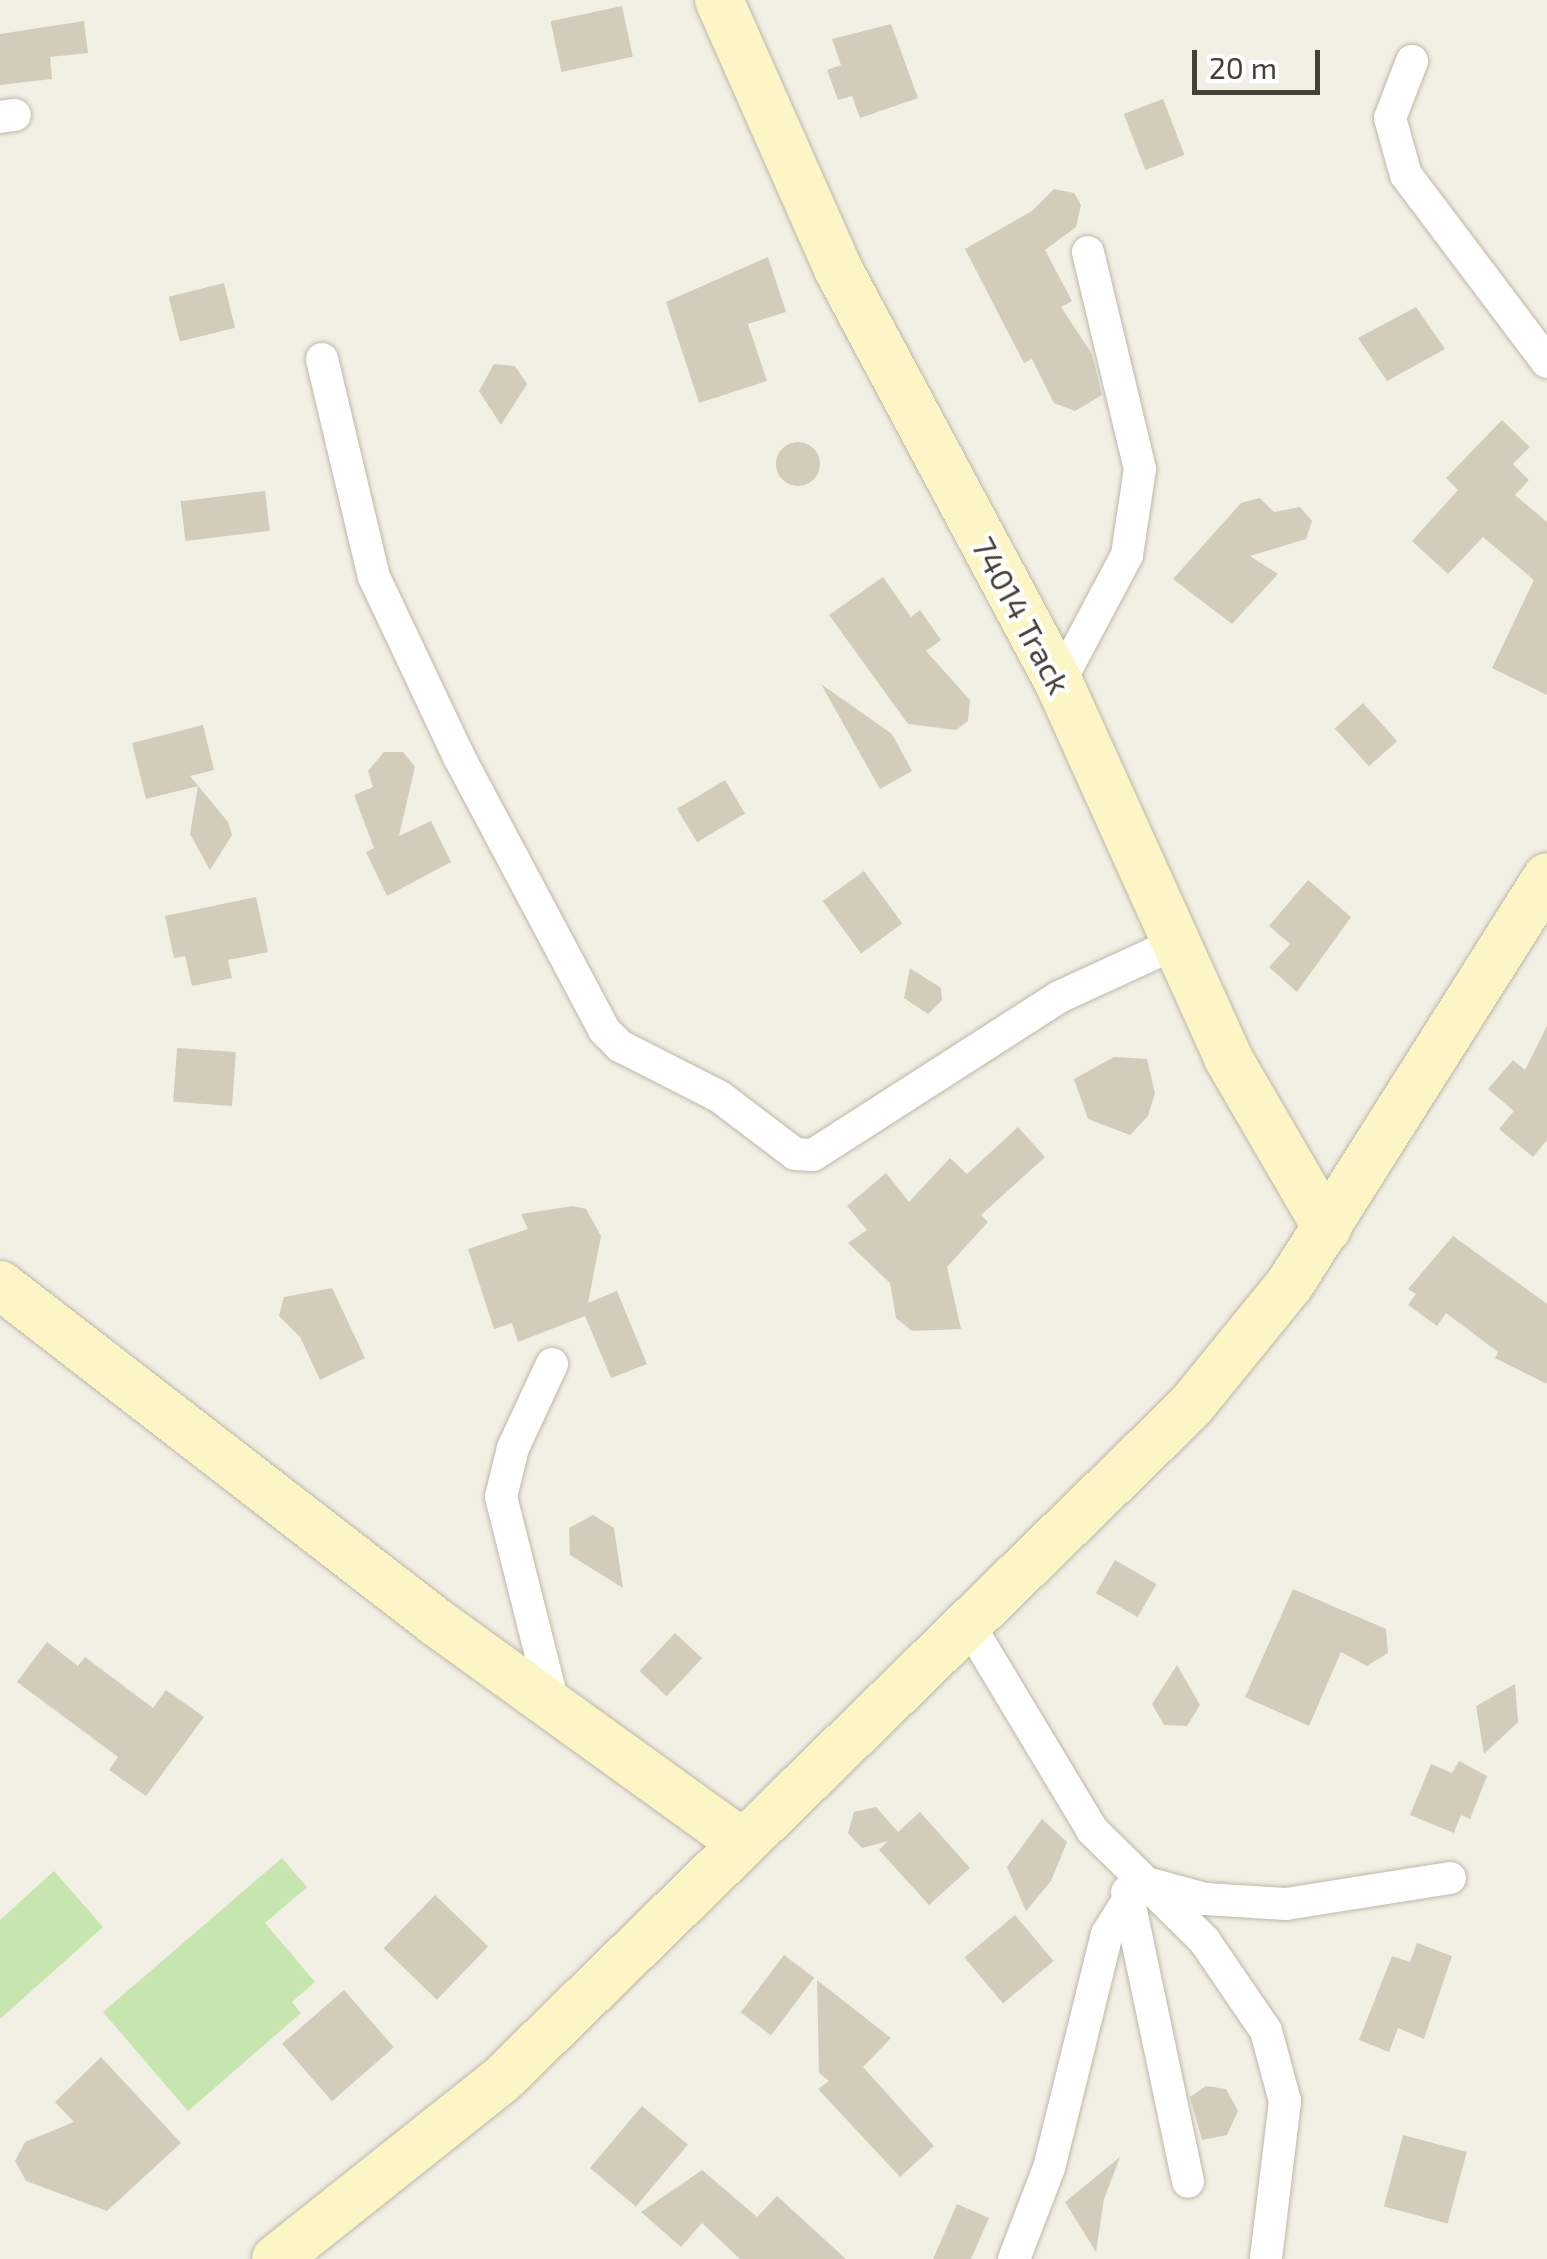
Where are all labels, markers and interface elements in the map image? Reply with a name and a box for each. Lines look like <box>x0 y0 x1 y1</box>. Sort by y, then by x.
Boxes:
scale bar <box>1197 30 1324 92</box>
text: 20 m <box>1209 49 1277 85</box>
street label: 74014 Track <box>964 530 1080 700</box>

